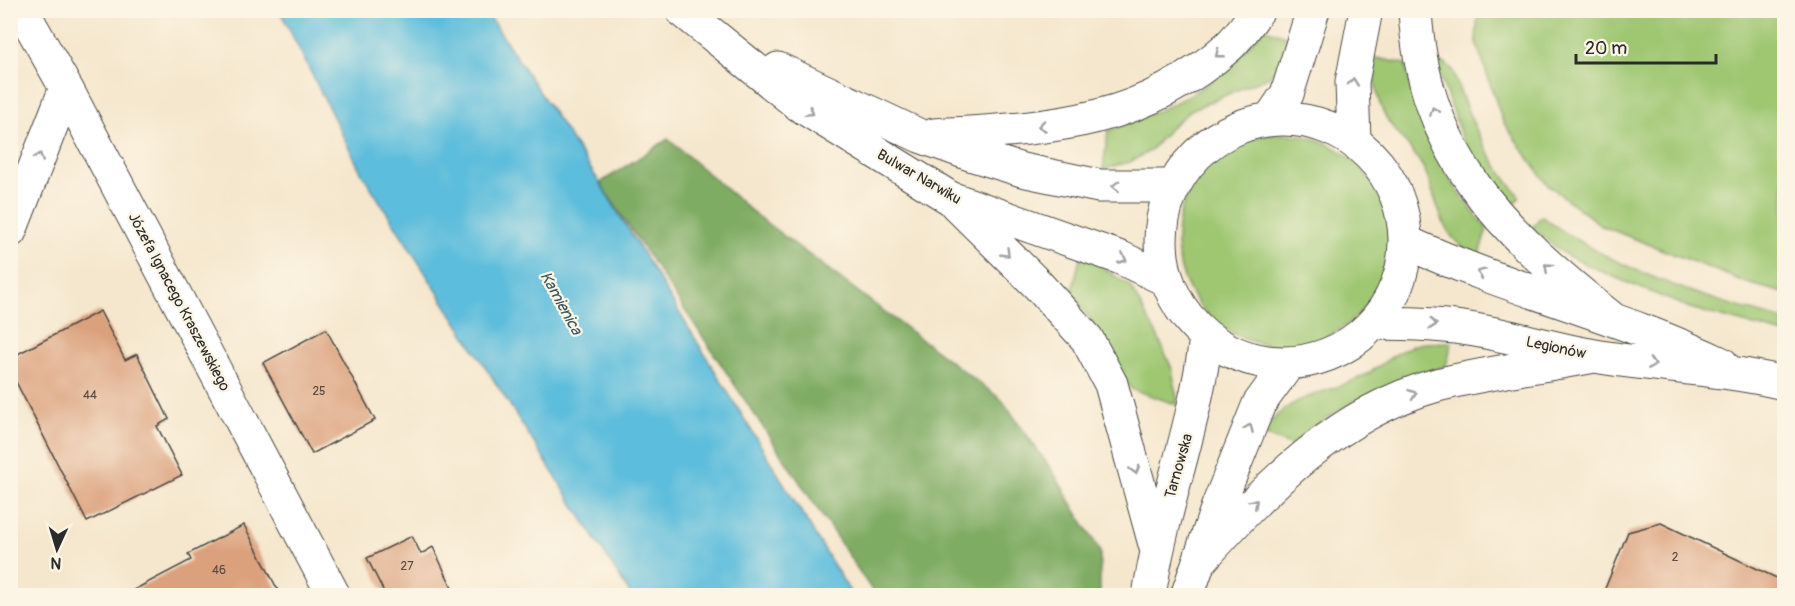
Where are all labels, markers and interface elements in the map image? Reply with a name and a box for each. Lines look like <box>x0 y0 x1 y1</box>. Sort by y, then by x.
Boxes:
scale bar <box>1576 27 1716 65</box>
text: 20 m <box>1585 37 1627 60</box>
one-way arrow <box>1215 46 1226 57</box>
one-way arrow <box>1346 77 1359 86</box>
one-way arrow <box>804 105 814 117</box>
one-way arrow <box>1429 106 1441 117</box>
one-way arrow <box>1038 119 1047 132</box>
street label: Bulwar Narwiku <box>873 145 965 209</box>
one-way arrow <box>32 152 44 163</box>
one-way arrow <box>1111 180 1120 193</box>
street label: Józefa Ignacego Kraszewskiego <box>124 209 234 395</box>
one-way arrow <box>999 246 1010 257</box>
one-way arrow <box>1117 252 1128 264</box>
one-way arrow <box>1544 263 1555 274</box>
water label: Kamienica <box>535 268 587 339</box>
one-way arrow <box>1476 268 1487 281</box>
one-way arrow <box>1428 317 1438 330</box>
street label: Legionów <box>1524 332 1588 364</box>
one-way arrow <box>1647 358 1657 370</box>
house number: 25 <box>312 384 326 399</box>
house number: 44 <box>83 388 97 403</box>
one-way arrow <box>1407 389 1418 401</box>
one-way arrow <box>1242 423 1254 434</box>
street label: Tarnowska <box>1161 431 1197 501</box>
one-way arrow <box>1128 465 1141 475</box>
one-way arrow <box>1247 499 1257 510</box>
north arrow <box>27 519 87 579</box>
house number: 2 <box>1672 550 1679 565</box>
text: N <box>50 553 62 573</box>
house number: 27 <box>400 559 414 574</box>
house number: 46 <box>212 563 226 578</box>

